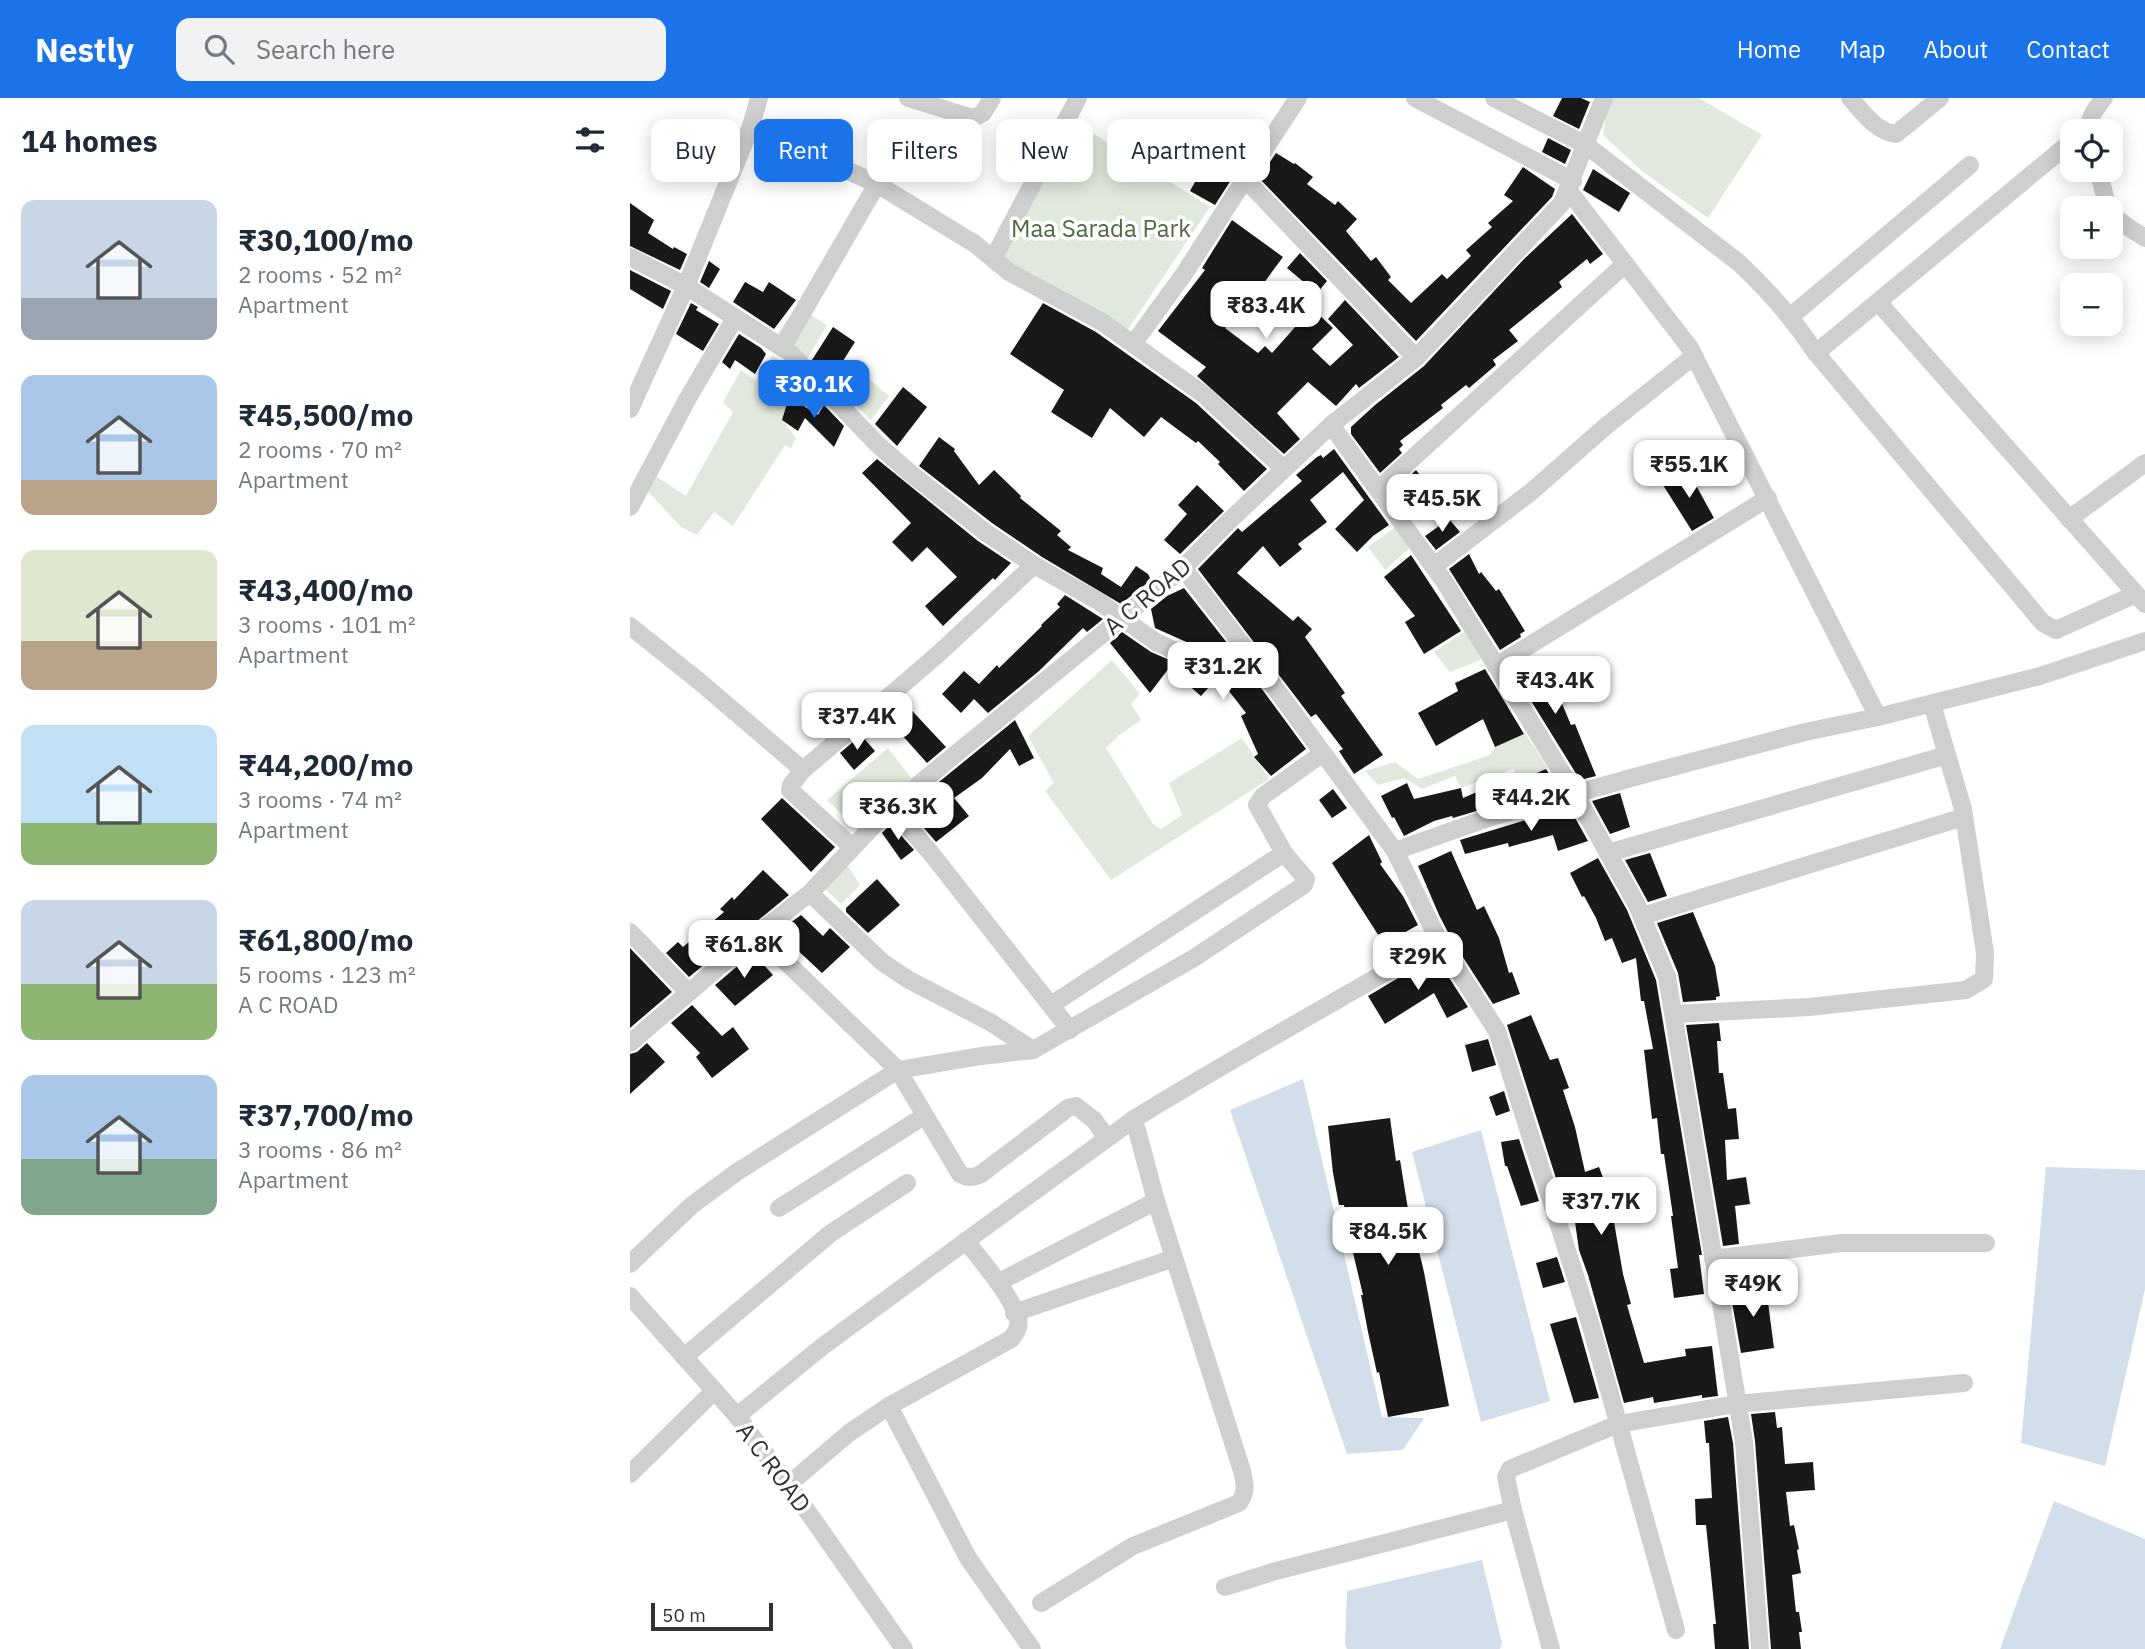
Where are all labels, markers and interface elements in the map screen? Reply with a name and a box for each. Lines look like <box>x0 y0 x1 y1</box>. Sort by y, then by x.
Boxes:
search box <box>176 18 666 81</box>
text: Nestly <box>35 28 134 71</box>
icon: search <box>200 30 238 68</box>
text: Search here <box>256 32 395 66</box>
text: Home <box>1737 33 1801 65</box>
text: Map <box>1839 33 1885 65</box>
text: About <box>1923 33 1988 65</box>
text: Contact <box>2026 33 2110 65</box>
chip: Buy <box>651 119 740 182</box>
chip: Rent <box>754 119 853 182</box>
chip: Filters <box>867 119 982 182</box>
chip: New <box>996 119 1093 182</box>
chip: Apartment <box>1107 119 1270 182</box>
map controls <box>2060 119 2123 336</box>
button: locate <box>2060 119 2123 182</box>
text: 14 homes <box>21 121 158 160</box>
icon: filters <box>571 121 609 159</box>
button: + <box>2060 196 2123 259</box>
park label: Maa Sarada Park <box>1011 212 1191 244</box>
text: ₹30,100/mo <box>238 220 413 259</box>
icon: home <box>77 228 161 312</box>
text: 2 rooms · 52 m² <box>238 259 402 289</box>
button: − <box>2060 273 2123 336</box>
pin: ₹83.4K <box>1209 282 1323 341</box>
text: Apartment <box>238 289 349 319</box>
text: ₹83.4K <box>1226 289 1306 319</box>
pin: ₹30.1K <box>757 360 871 420</box>
text: ₹30.1K <box>774 368 854 398</box>
text: ₹45,500/mo <box>238 395 413 434</box>
icon: home <box>77 403 161 487</box>
text: 2 rooms · 70 m² <box>238 434 402 464</box>
pin: ₹55.1K <box>1632 440 1746 500</box>
text: ₹55.1K <box>1649 448 1729 478</box>
text: Apartment <box>238 464 349 494</box>
pin: ₹45.5K <box>1385 474 1499 534</box>
text: ₹45.5K <box>1402 482 1482 512</box>
street label: A C ROAD <box>1097 550 1197 642</box>
text: ₹43,400/mo <box>238 570 413 609</box>
icon: home <box>77 578 161 662</box>
text: 3 rooms · 101 m² <box>238 609 416 639</box>
text: Apartment <box>238 639 349 669</box>
pin: ₹31.2K <box>1166 642 1280 702</box>
text: ₹31.2K <box>1183 650 1263 680</box>
pin: ₹43.4K <box>1498 656 1612 716</box>
text: ₹43.4K <box>1515 664 1595 694</box>
pin: ₹37.4K <box>800 692 914 752</box>
text: ₹37.4K <box>817 700 897 730</box>
text: ₹44,200/mo <box>238 745 413 784</box>
icon: home <box>77 753 161 837</box>
pin: ₹44.2K <box>1474 774 1588 833</box>
text: ₹44.2K <box>1491 781 1571 811</box>
pin: ₹36.3K <box>841 782 955 842</box>
text: 3 rooms · 74 m² <box>238 784 402 814</box>
text: ₹36.3K <box>858 790 938 820</box>
text: Apartment <box>238 814 349 844</box>
text: ₹61,800/mo <box>238 920 413 959</box>
pin: ₹61.8K <box>687 920 801 980</box>
icon: home <box>77 928 161 1012</box>
text: ₹61.8K <box>704 928 784 958</box>
pin: ₹29K <box>1377 932 1459 992</box>
text: ₹29K <box>1389 940 1447 970</box>
text: 5 rooms · 123 m² <box>238 959 416 989</box>
text: A C ROAD <box>238 989 339 1019</box>
text: ₹37,700/mo <box>238 1095 413 1134</box>
icon: home <box>77 1103 161 1187</box>
text: 3 rooms · 86 m² <box>238 1134 402 1164</box>
text: Apartment <box>238 1164 349 1194</box>
pin: ₹37.7K <box>1544 1178 1658 1237</box>
text: ₹37.7K <box>1561 1185 1641 1215</box>
pin: ₹84.5K <box>1331 1208 1445 1267</box>
text: ₹84.5K <box>1348 1215 1428 1245</box>
pin: ₹49K <box>1712 1260 1794 1319</box>
text: ₹49K <box>1724 1267 1782 1297</box>
street label: A C ROAD <box>730 1415 818 1519</box>
scale bar <box>651 1600 774 1632</box>
text: 50 m <box>662 1603 706 1627</box>

